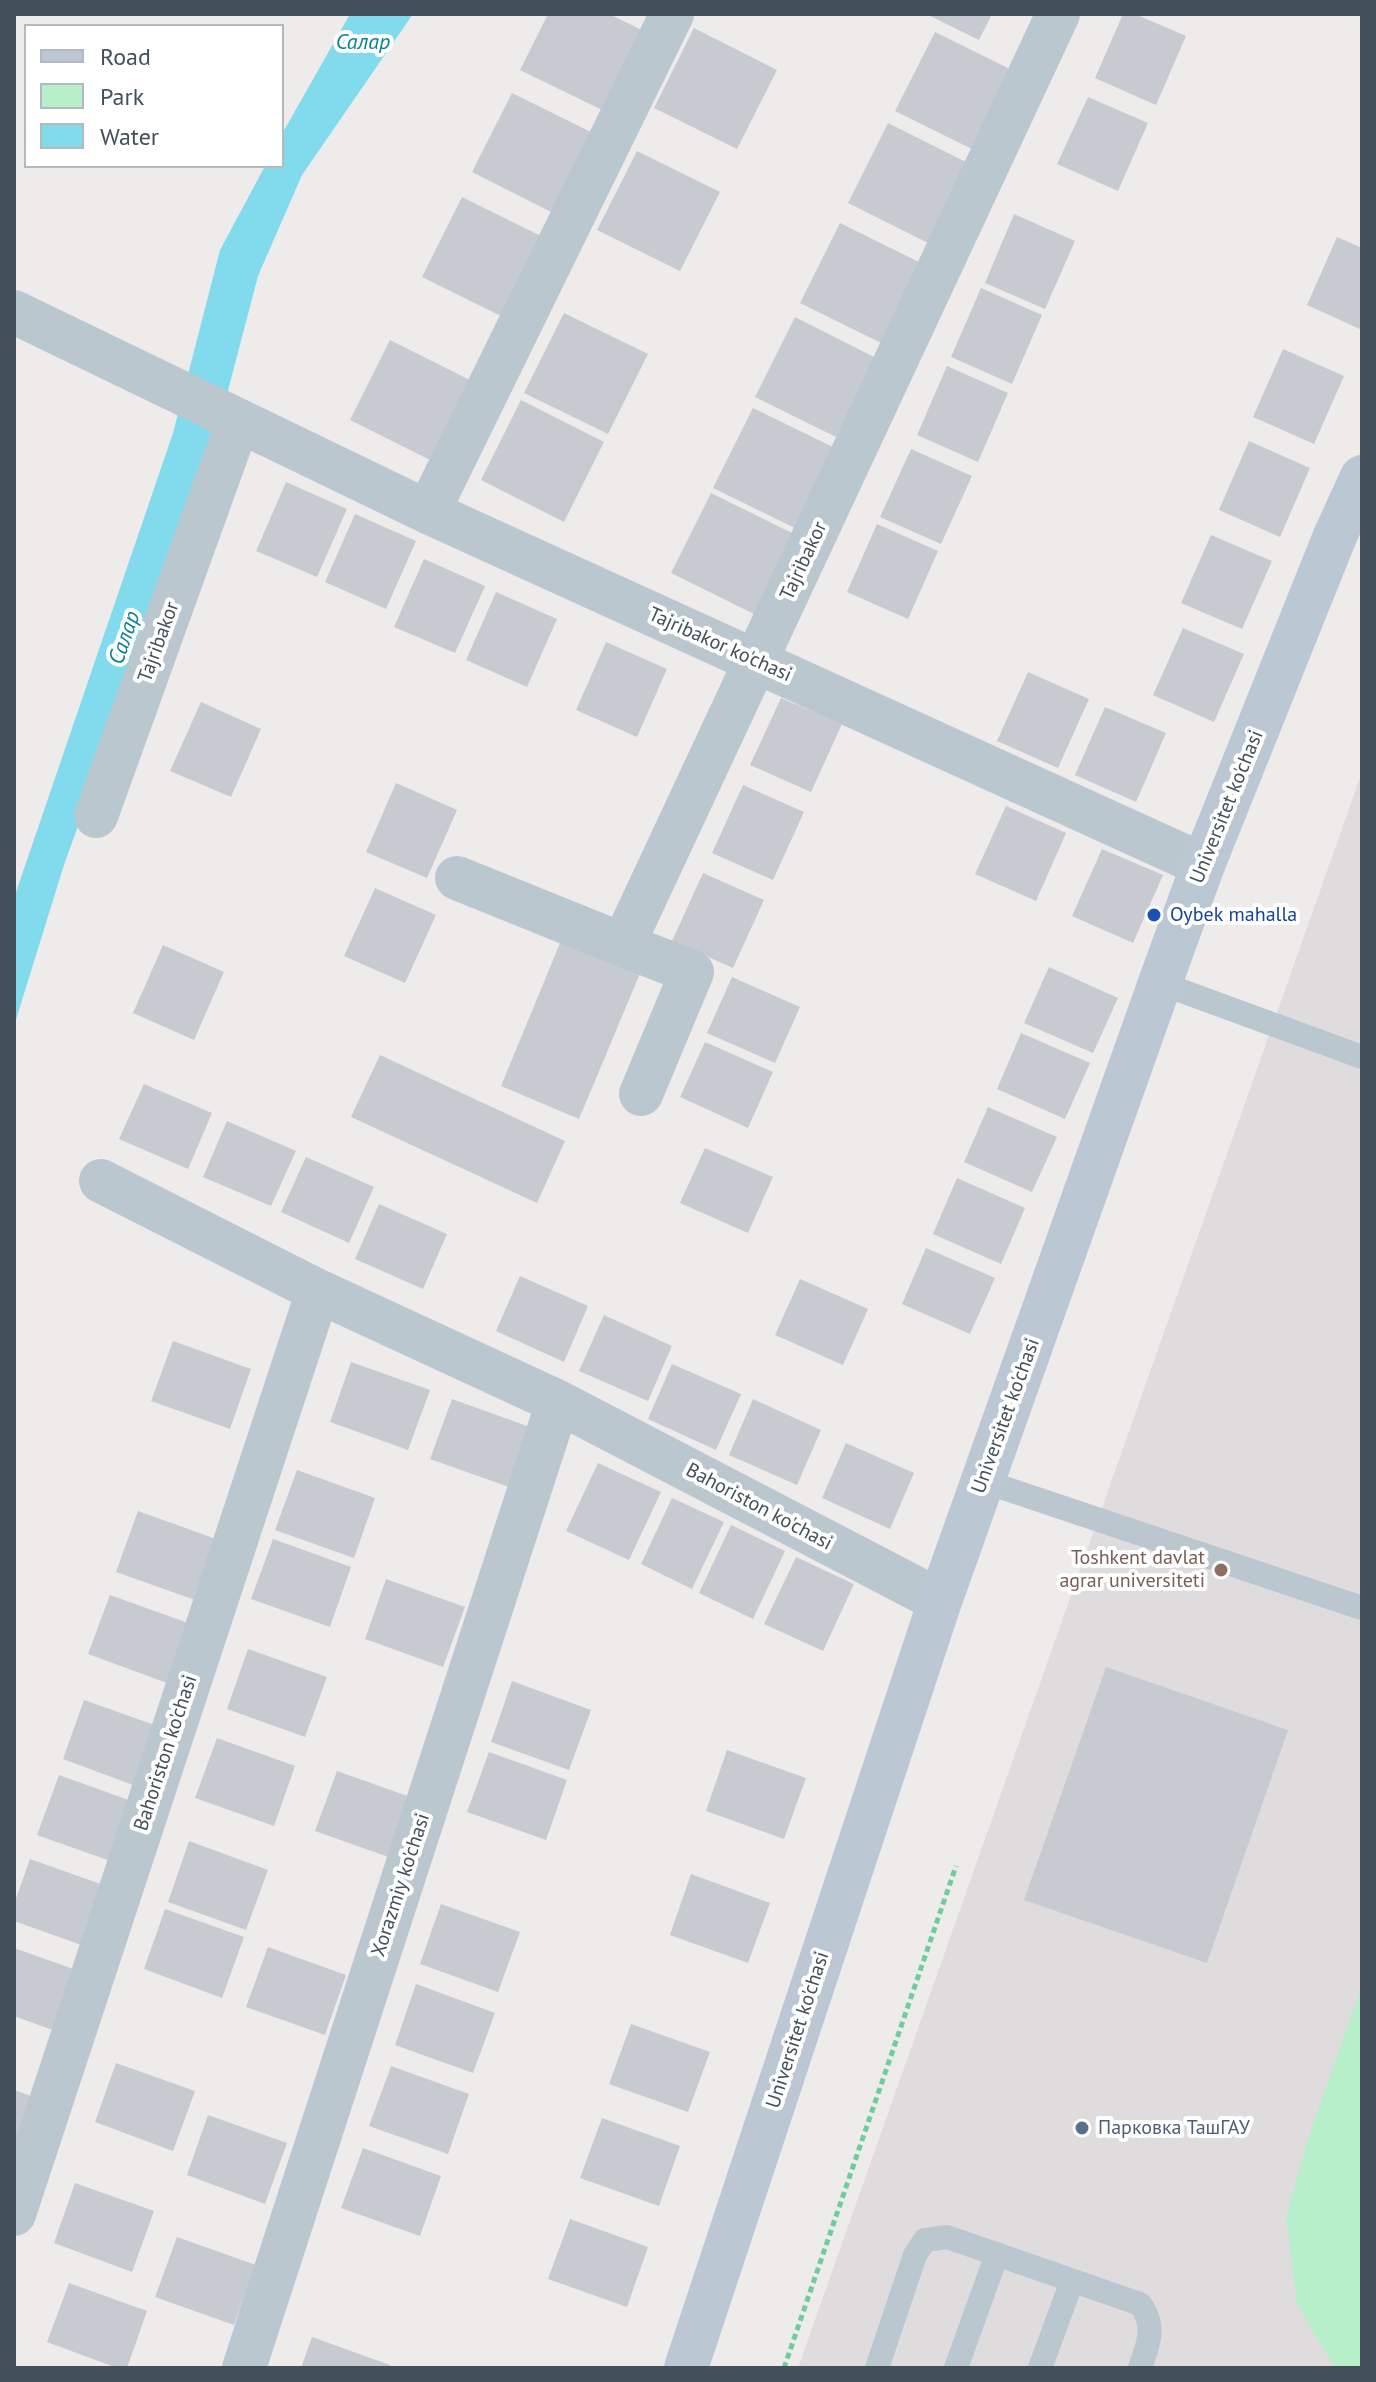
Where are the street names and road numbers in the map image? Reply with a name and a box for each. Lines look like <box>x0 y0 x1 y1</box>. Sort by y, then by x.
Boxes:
street label: Tajribakor <box>775 518 833 604</box>
street label: Tajribakor <box>133 598 185 686</box>
street label: Tajribakor ko'chasi <box>645 603 795 687</box>
street label: Universitet ko'chasi <box>1185 727 1269 887</box>
street label: Universitet ko'chasi <box>967 1335 1045 1497</box>
street label: Bahoriston ko'chasi <box>682 1458 836 1556</box>
street label: Bahoriston ko'chasi <box>129 1672 203 1834</box>
street label: Xorazmiy ko'chasi <box>367 1810 435 1960</box>
street label: Universitet ko'chasi <box>761 1949 835 2111</box>

